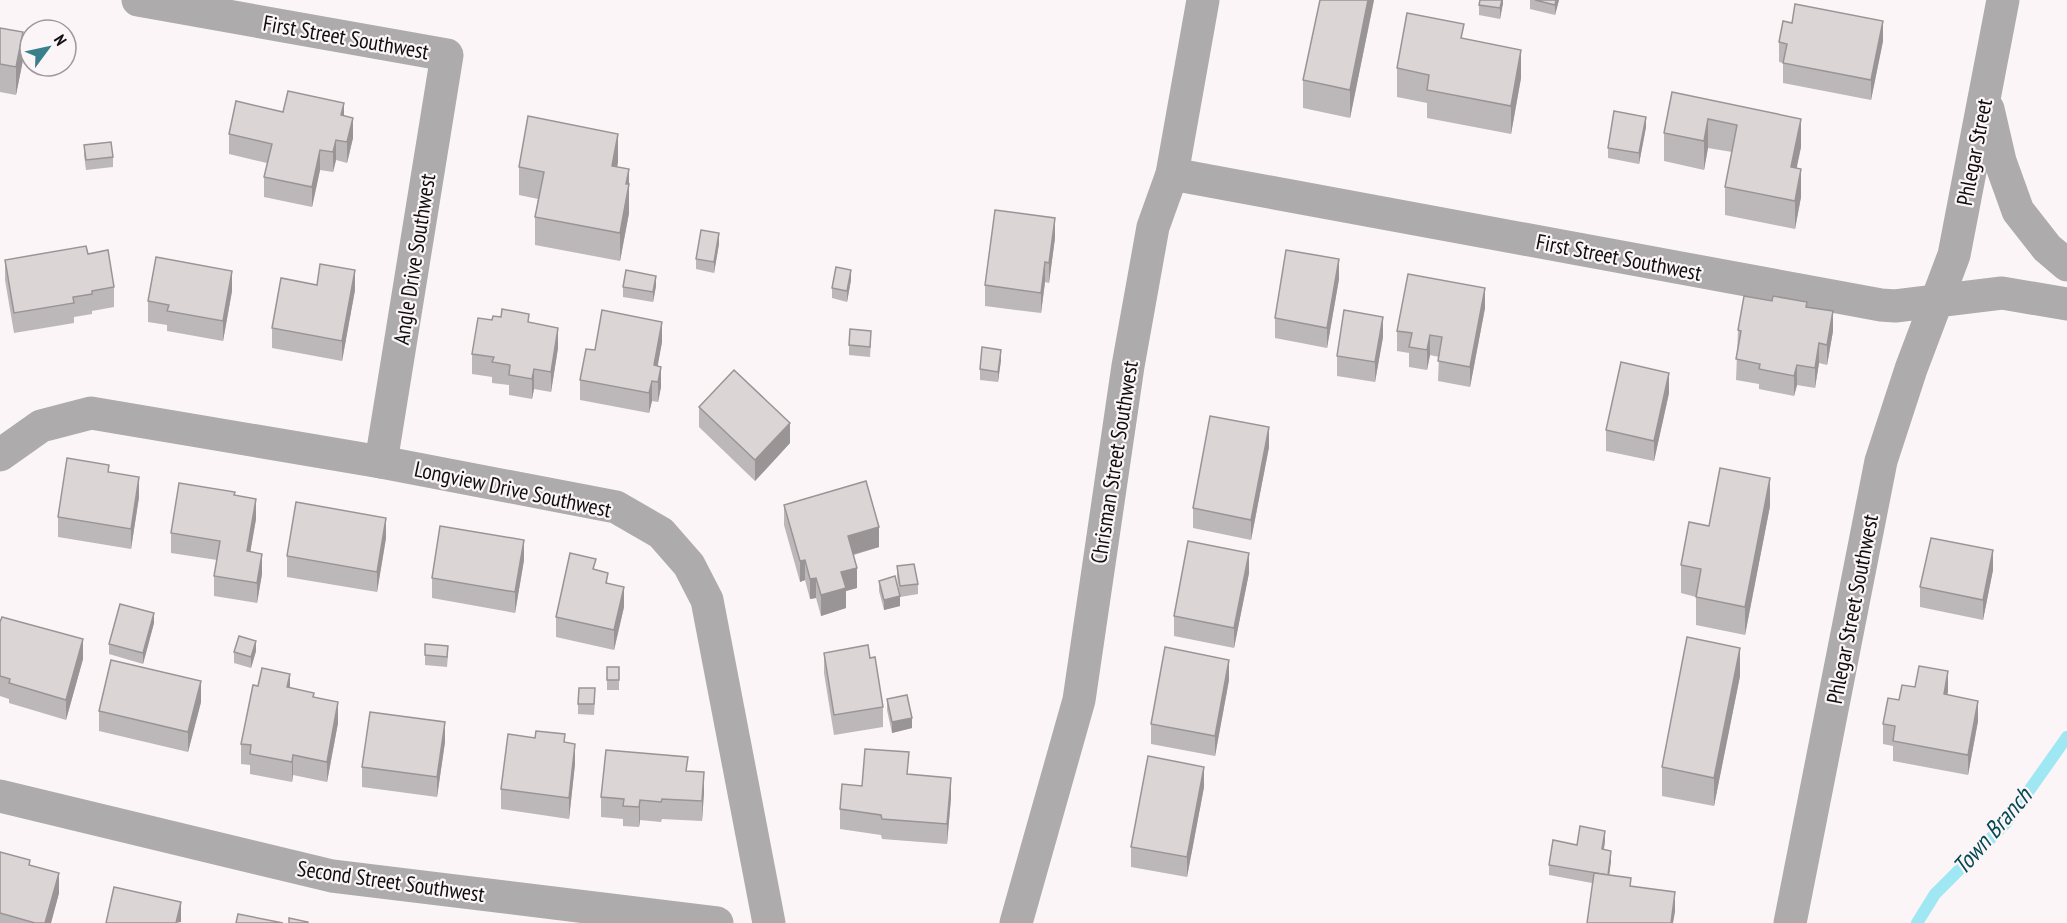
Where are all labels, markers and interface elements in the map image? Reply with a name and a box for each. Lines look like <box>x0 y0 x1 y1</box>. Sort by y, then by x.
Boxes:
street label: First Street Southwest <box>261 9 431 65</box>
north arrow <box>18 18 78 78</box>
text: N <box>50 31 71 49</box>
street label: Phlegar Street <box>1950 96 1998 208</box>
street label: Angle Drive Southwest <box>387 172 441 346</box>
street label: First Street Southwest <box>1534 227 1704 287</box>
street label: Chrisman Street Southwest <box>1084 358 1144 566</box>
street label: Longview Drive Southwest <box>412 454 614 524</box>
street label: Phlegar Street Southwest <box>1820 512 1884 706</box>
water label: Town Branch <box>1946 780 2039 881</box>
street label: Second Street Southwest <box>296 854 486 908</box>

